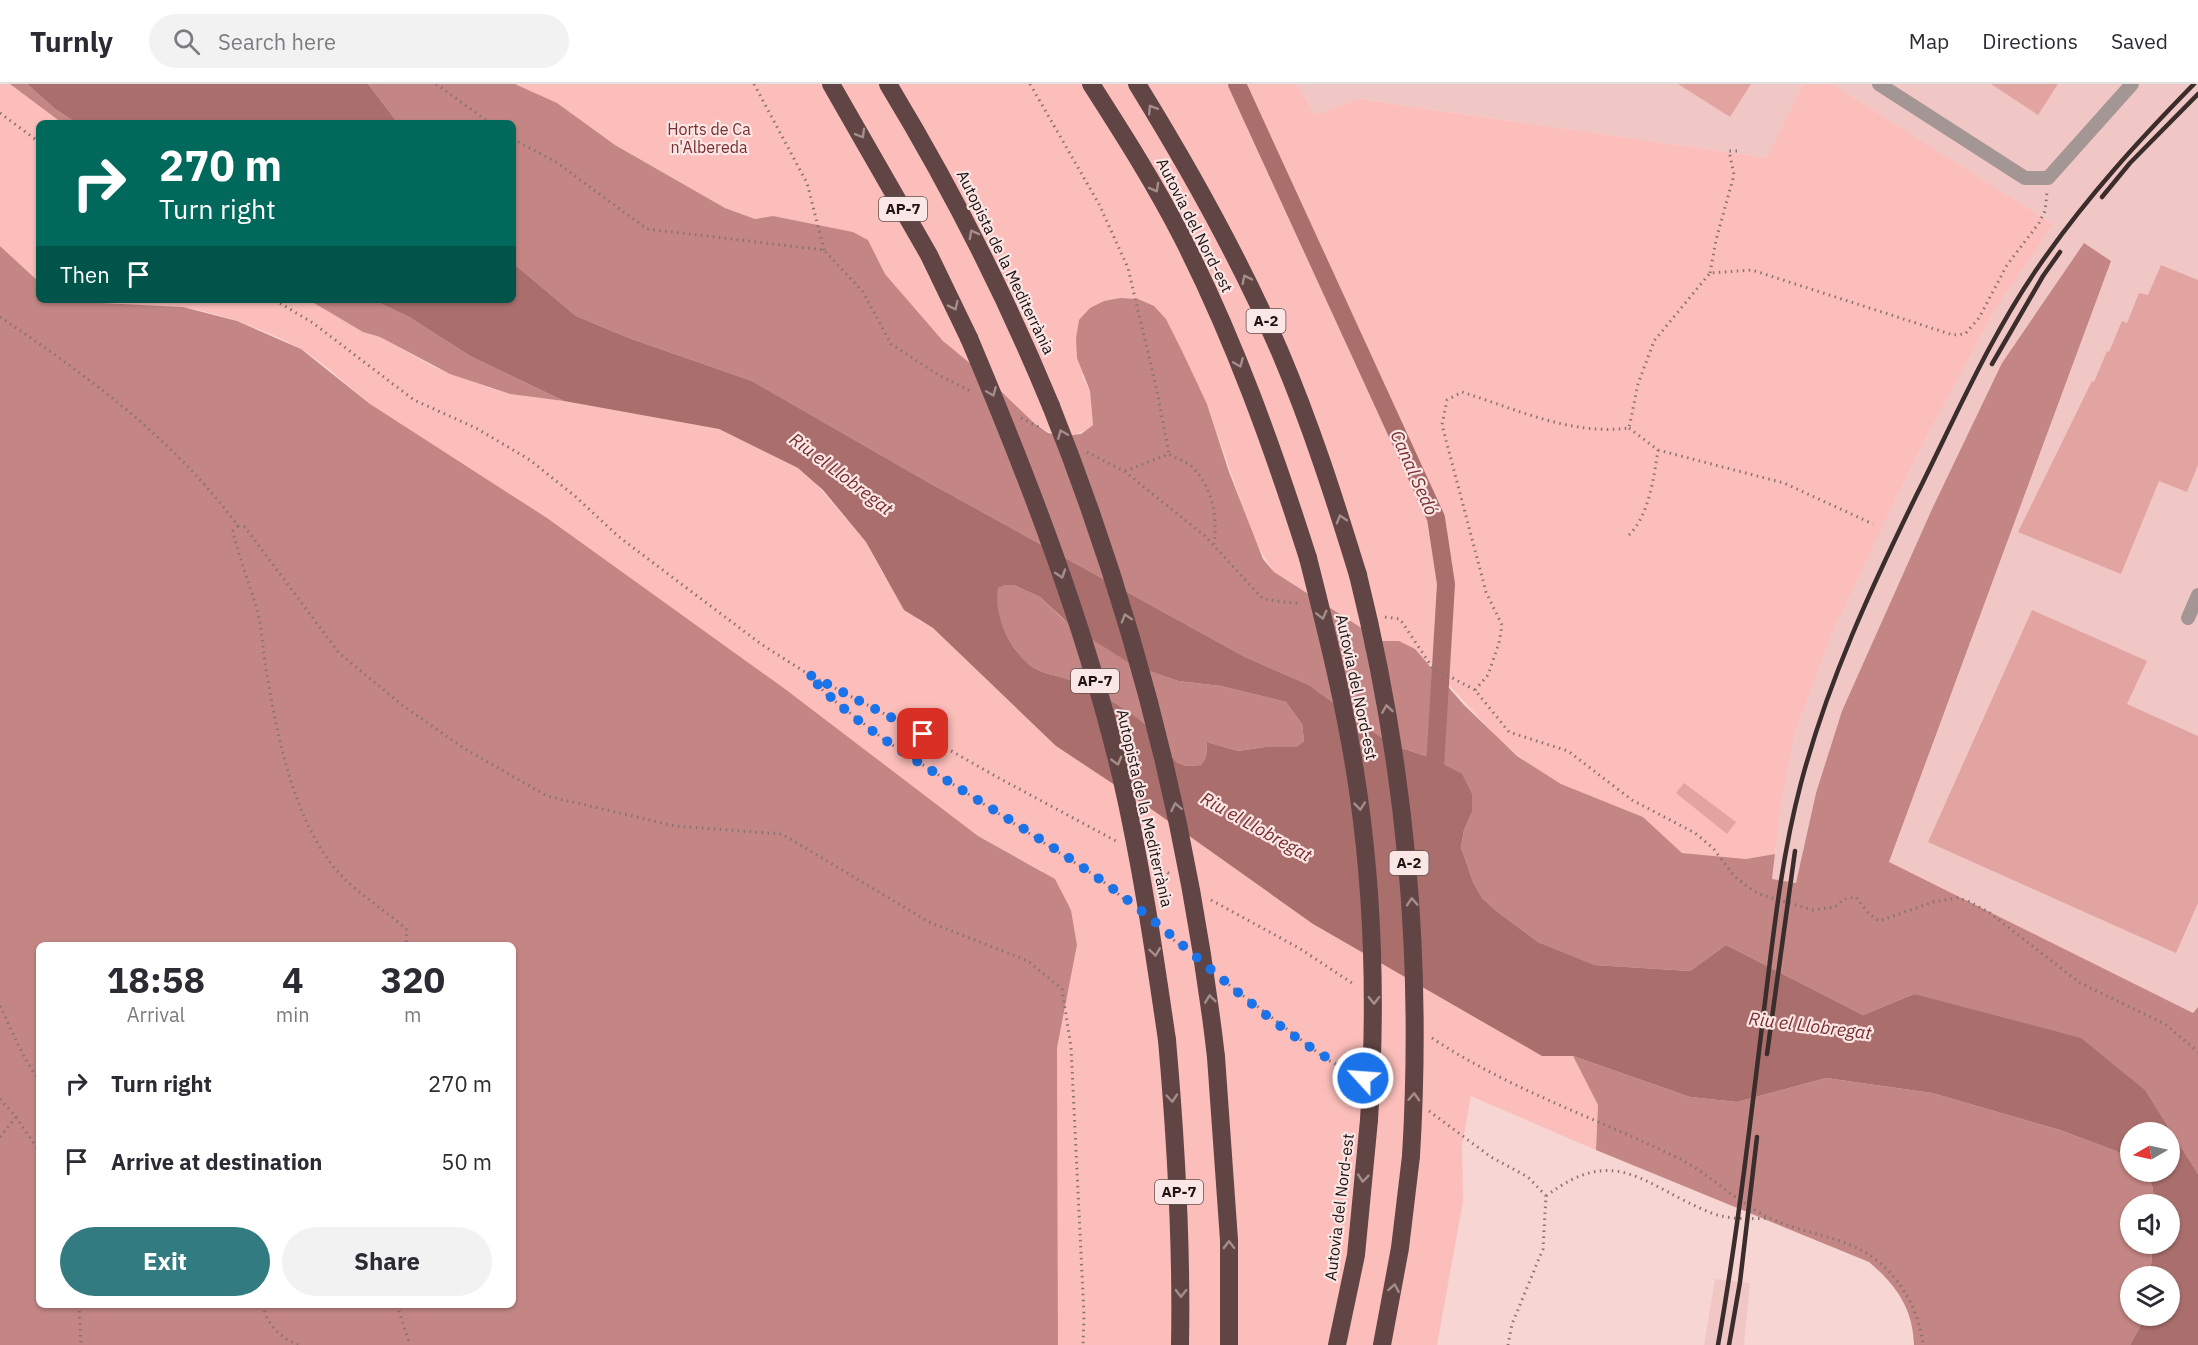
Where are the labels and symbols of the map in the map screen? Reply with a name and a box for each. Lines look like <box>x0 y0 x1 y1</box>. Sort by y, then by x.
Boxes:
one-way arrow <box>1148 105 1160 115</box>
park label: Horts de Ca n'Albereda <box>667 119 751 157</box>
one-way arrow <box>853 128 865 138</box>
street label: Autovia del Nord-est <box>1152 154 1238 296</box>
street label: Autopista de la Mediterrània <box>953 167 1060 358</box>
one-way arrow <box>1148 181 1159 192</box>
road number: AP-7 <box>879 197 927 221</box>
one-way arrow <box>969 229 980 240</box>
one-way arrow <box>1242 275 1254 286</box>
one-way arrow <box>946 299 958 310</box>
road number: A-2 <box>1246 309 1286 333</box>
one-way arrow <box>1232 357 1244 368</box>
one-way arrow <box>985 386 997 397</box>
water label: Riu el Llobregat <box>785 427 898 521</box>
water label: Canal Sedó <box>1385 427 1443 519</box>
one-way arrow <box>1057 429 1069 440</box>
one-way arrow <box>1336 514 1348 525</box>
one-way arrow <box>1054 568 1066 579</box>
one-way arrow <box>1314 609 1327 619</box>
street label: Autovia del Nord-est <box>1332 612 1382 762</box>
one-way arrow <box>1121 613 1134 624</box>
road number: AP-7 <box>1071 669 1119 693</box>
one-way arrow <box>1382 704 1394 714</box>
street label: Autopista de la Mediterrània <box>1112 707 1178 909</box>
pin <box>897 708 948 759</box>
one-way arrow <box>1109 756 1122 766</box>
water label: Riu el Llobregat <box>1197 787 1317 867</box>
one-way arrow <box>1353 801 1366 810</box>
one-way arrow <box>1170 802 1183 812</box>
road number: A-2 <box>1390 851 1428 875</box>
one-way arrow <box>1405 898 1418 907</box>
one-way arrow <box>1148 948 1160 957</box>
one-way arrow <box>1204 994 1216 1003</box>
one-way arrow <box>1368 996 1380 1005</box>
water label: Riu el Llobregat <box>1747 1007 1874 1045</box>
position arrow <box>1331 1046 1395 1110</box>
one-way arrow <box>1165 1093 1178 1102</box>
one-way arrow <box>1408 1093 1421 1102</box>
north arrow <box>2120 1122 2180 1182</box>
street label: Autovia del Nord-est <box>1320 1132 1358 1282</box>
one-way arrow <box>1357 1173 1370 1183</box>
road number: AP-7 <box>1155 1180 1203 1204</box>
one-way arrow <box>1223 1240 1235 1249</box>
one-way arrow <box>1387 1283 1399 1292</box>
one-way arrow <box>1175 1288 1187 1297</box>

